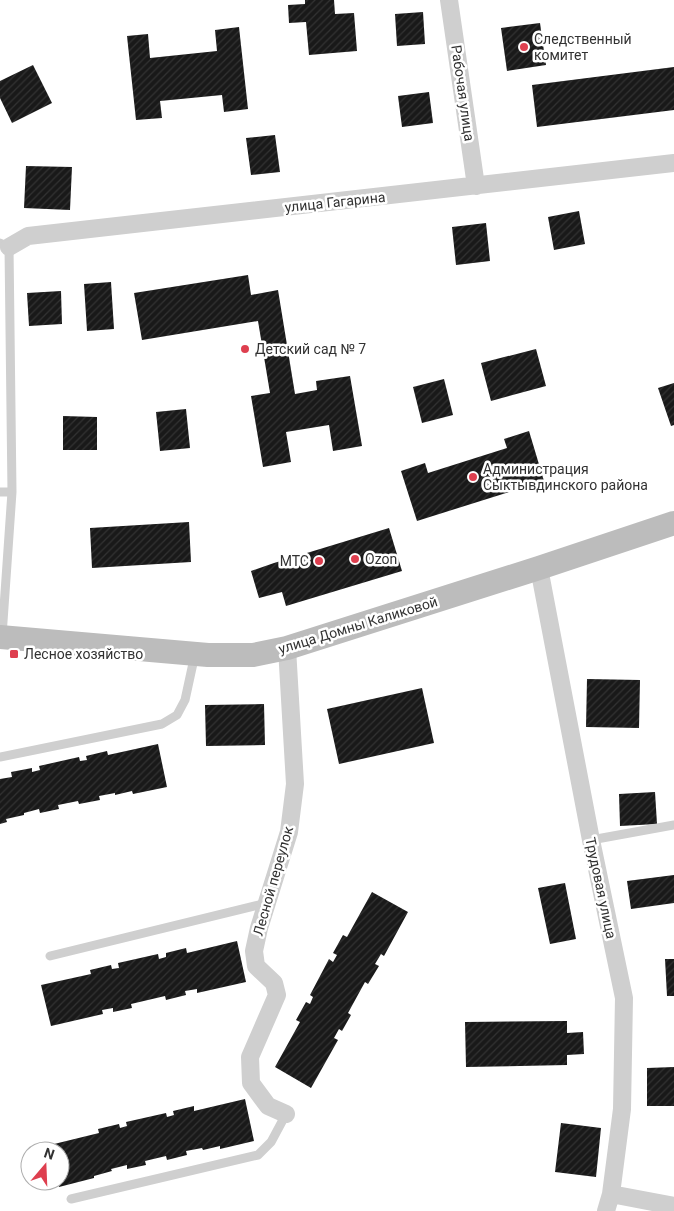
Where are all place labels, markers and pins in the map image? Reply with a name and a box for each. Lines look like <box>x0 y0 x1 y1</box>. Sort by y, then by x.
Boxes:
place label: Следственный комитет <box>534 31 632 63</box>
marker: Следственный комитет <box>518 41 530 53</box>
place label: Детский сад № 7 <box>255 341 366 357</box>
marker: Детский сад № 7 <box>239 343 251 355</box>
place label: Администрация Сыктывдинского района <box>483 461 648 493</box>
marker: Администрация Сыктывдинского района <box>467 471 479 483</box>
place label: Ozon <box>365 551 397 567</box>
place label: МТС <box>280 553 309 569</box>
marker: Ozon <box>349 553 361 565</box>
marker: МТС <box>313 555 325 567</box>
place label: Лесное хозяйство <box>24 646 143 662</box>
marker: Лесное хозяйство <box>8 648 20 660</box>

